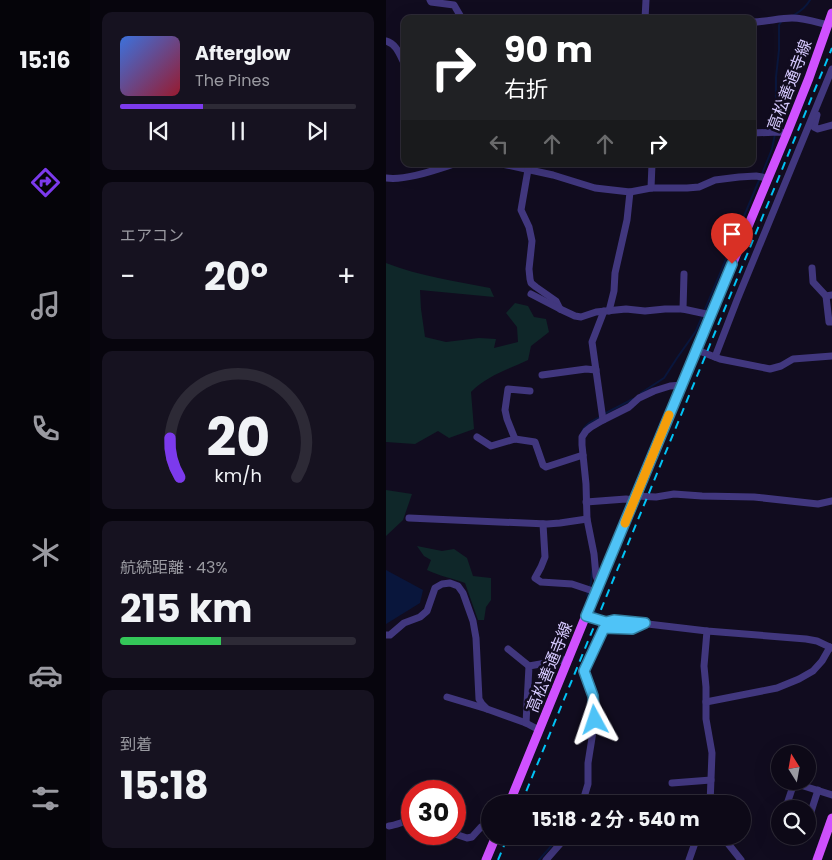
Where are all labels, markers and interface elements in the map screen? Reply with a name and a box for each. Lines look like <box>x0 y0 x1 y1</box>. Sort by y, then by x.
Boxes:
text: 90 m <box>504 25 593 74</box>
icon: right <box>421 35 486 100</box>
street label: 高松善通寺線 <box>762 36 817 134</box>
text: Afterglow <box>195 40 290 67</box>
text: 15:16 <box>19 45 71 76</box>
text: The Pines <box>195 69 270 92</box>
text: 右折 <box>504 74 548 105</box>
icon: previous <box>145 117 173 145</box>
icon: pause <box>224 117 252 145</box>
icon: next <box>303 117 331 145</box>
icon: left <box>485 130 513 158</box>
icon: ahead <box>538 130 566 158</box>
icon: ahead <box>591 130 619 158</box>
icon: right <box>644 130 672 158</box>
icon: directions <box>28 165 63 200</box>
pin <box>711 213 753 264</box>
icon: arrive <box>718 220 746 248</box>
text: エアコン <box>120 224 184 247</box>
text: 20° <box>204 250 268 303</box>
text: − <box>120 257 135 296</box>
text: + <box>337 257 356 296</box>
icon: music <box>28 288 63 323</box>
text: 20 <box>206 401 270 474</box>
icon: phone <box>28 411 63 446</box>
text: km/h <box>214 463 262 488</box>
icon: climate <box>28 535 63 570</box>
text: 航続距離 · 43% <box>120 556 228 579</box>
text: 215 km <box>120 582 252 635</box>
street label: 高松善通寺線 <box>521 618 578 716</box>
icon: car <box>28 658 63 693</box>
position arrow <box>568 693 620 745</box>
text: 到着 <box>120 733 152 756</box>
north arrow <box>771 745 816 790</box>
map controls <box>771 745 816 845</box>
text: 15:18 <box>120 759 209 812</box>
speed limit sign: 30 <box>401 780 466 845</box>
icon: filters <box>28 781 63 816</box>
button: search <box>771 800 816 845</box>
text: 15:18 · 2 分 · 540 m <box>532 806 700 833</box>

